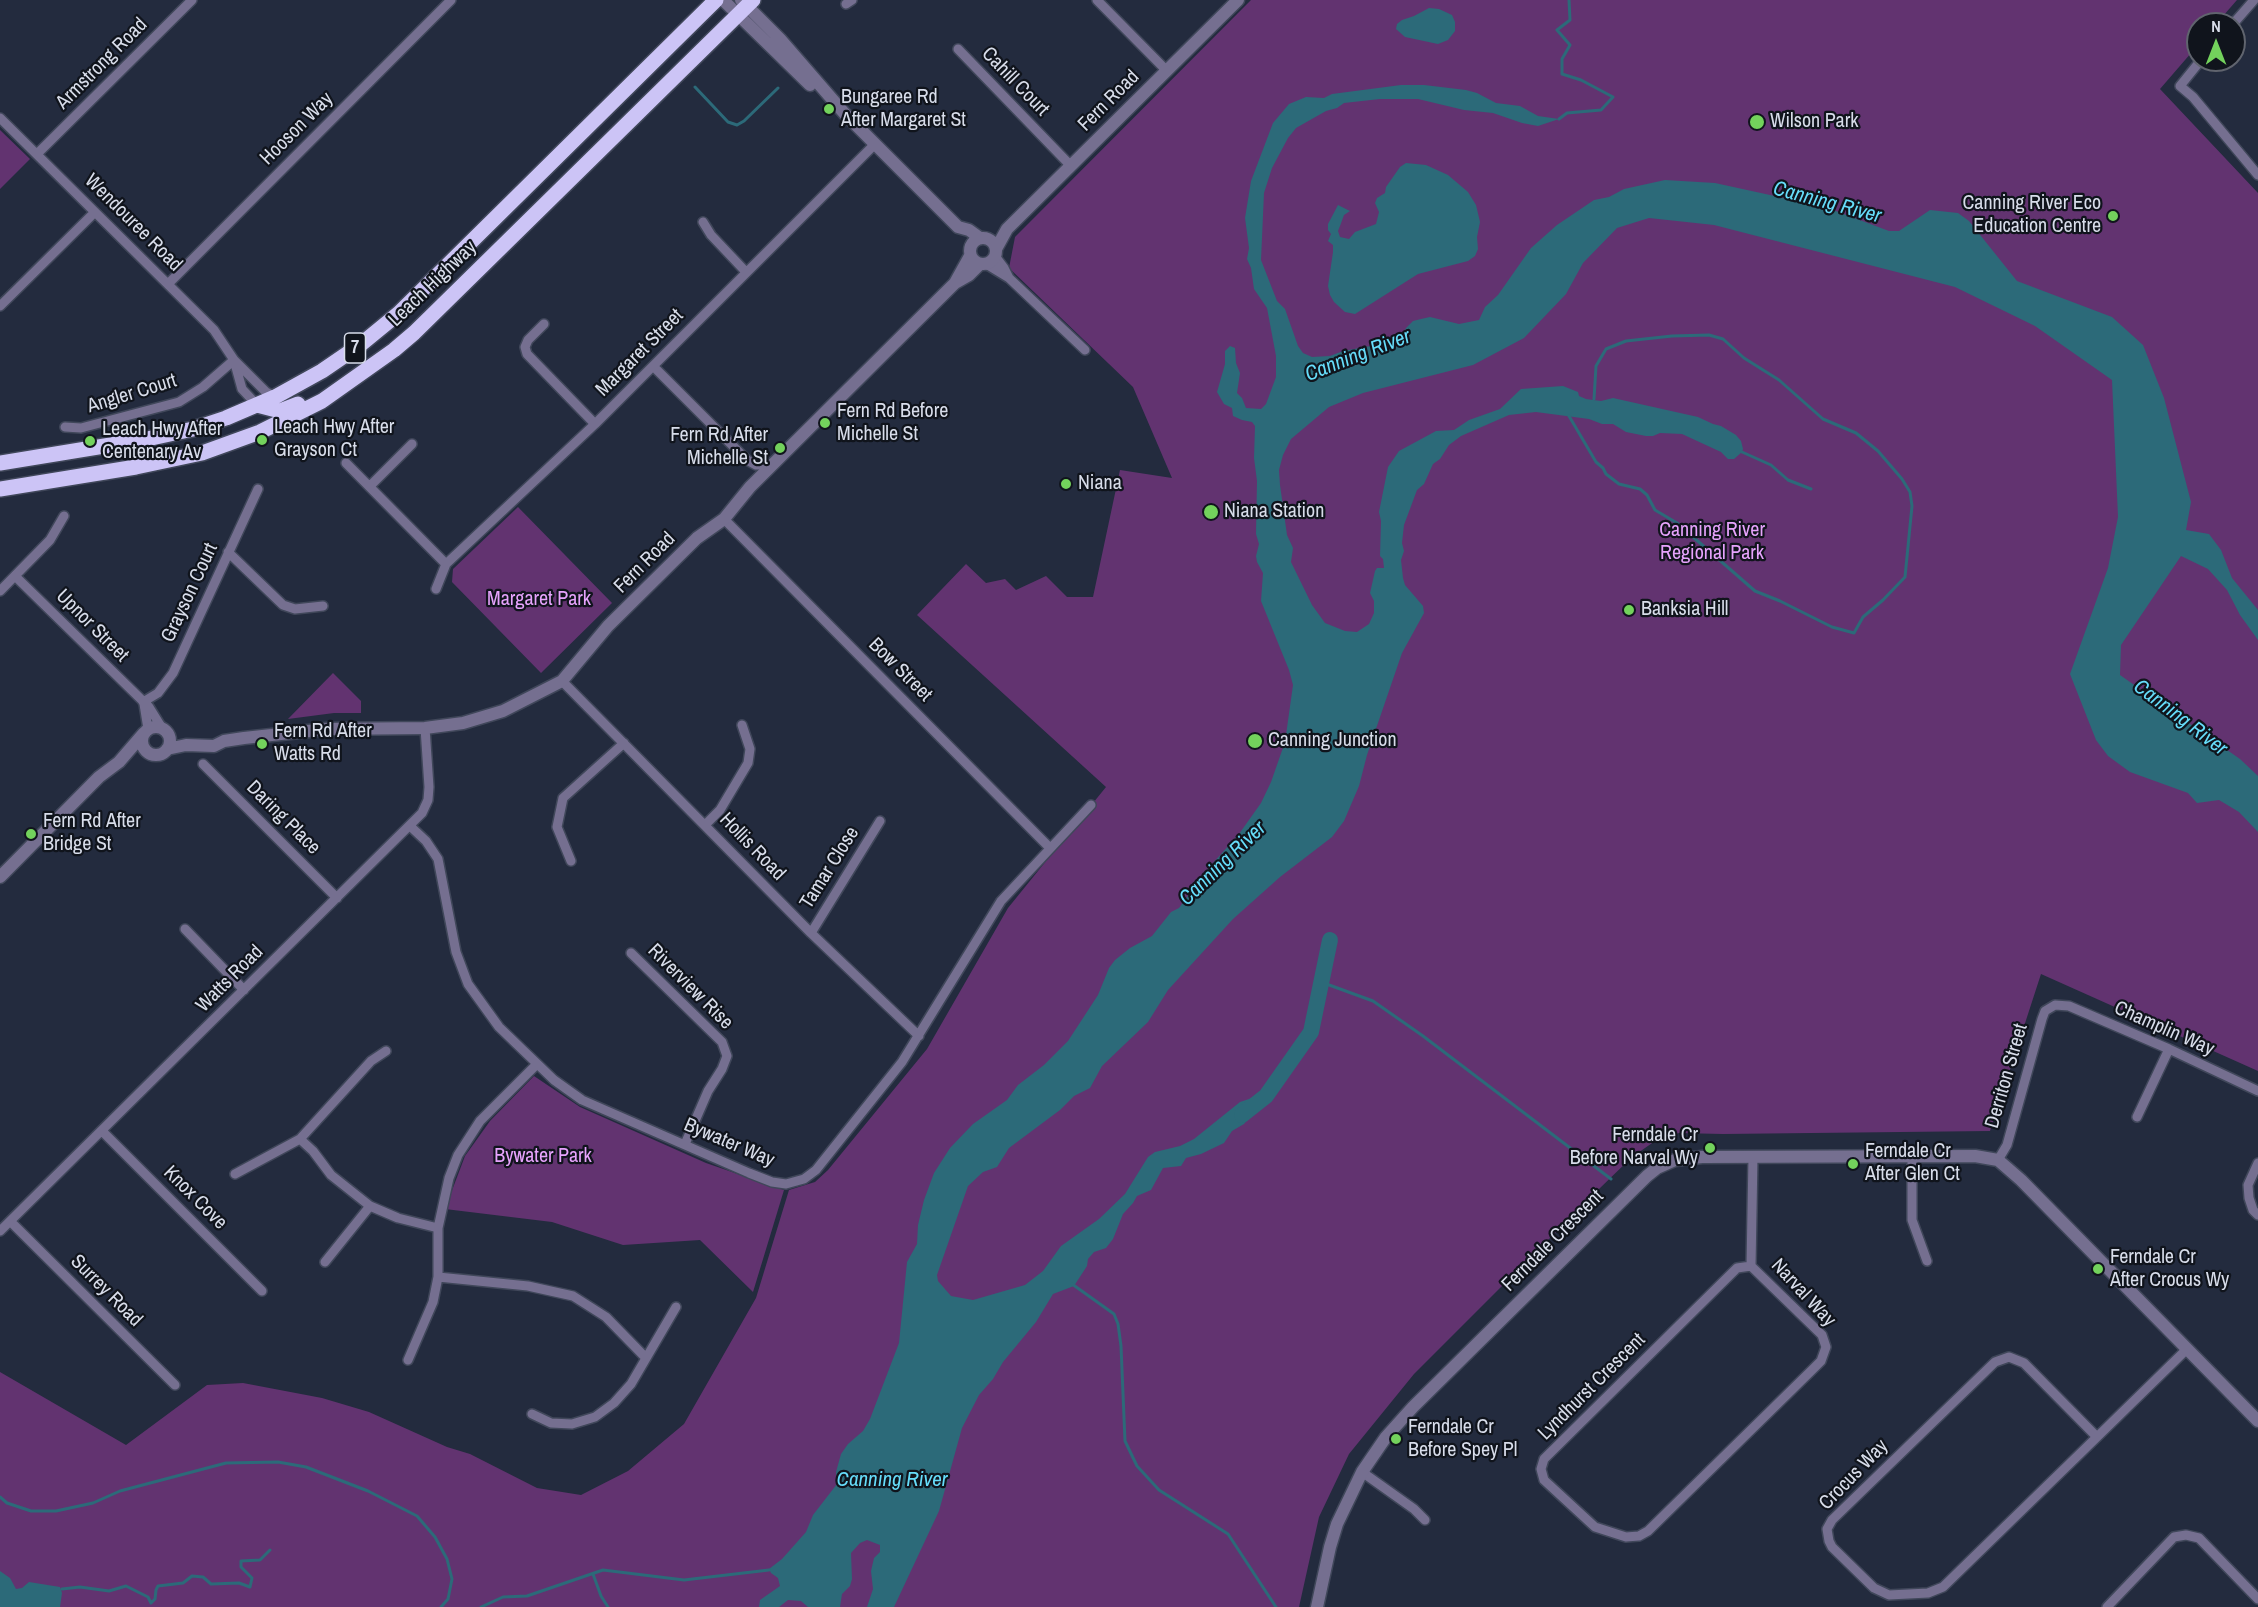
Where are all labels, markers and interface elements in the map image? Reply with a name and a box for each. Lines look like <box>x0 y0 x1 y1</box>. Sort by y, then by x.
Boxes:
north arrow <box>2186 12 2246 72</box>
street label: Armstrong Road <box>51 13 153 115</box>
text: N <box>2211 15 2221 37</box>
street label: Cahill Court <box>976 43 1054 121</box>
street label: Fern Road <box>1073 65 1145 137</box>
place label: Bungaree Rd After Margaret St <box>841 86 966 133</box>
street label: Hooson Way <box>256 88 338 170</box>
marker: Bungaree Rd After Margaret St <box>822 102 836 116</box>
place label: Wilson Park <box>1770 110 1858 134</box>
marker: Wilson Park <box>1748 113 1766 131</box>
street label: Wendouree Road <box>79 169 187 277</box>
water label: Canning River <box>1770 176 1884 230</box>
place label: Canning River Eco Education Centre <box>1962 192 2101 239</box>
marker: Canning River Eco Education Centre <box>2106 209 2120 223</box>
street label: Leach Highway <box>384 236 482 332</box>
street label: Margaret Street <box>591 304 689 402</box>
water label: Canning River <box>1302 324 1414 388</box>
road number: 7 <box>344 333 366 363</box>
street label: Angler Court <box>84 369 180 419</box>
place label: Fern Rd Before Michelle St <box>837 400 948 447</box>
place label: Leach Hwy After Grayson Ct <box>274 416 394 463</box>
marker: Fern Rd Before Michelle St <box>818 416 832 430</box>
place label: Leach Hwy After Centenary Av <box>102 418 222 465</box>
place label: Fern Rd After Michelle St <box>670 424 768 471</box>
marker: Leach Hwy After Grayson Ct <box>255 433 269 447</box>
marker: Leach Hwy After Centenary Av <box>83 434 97 448</box>
marker: Fern Rd After Michelle St <box>773 441 787 455</box>
place label: Niana <box>1078 472 1122 496</box>
marker: Niana <box>1059 477 1073 491</box>
place label: Niana Station <box>1224 500 1324 524</box>
marker: Niana Station <box>1202 503 1220 521</box>
park label: Canning River Regional Park <box>1659 519 1765 566</box>
street label: Fern Road <box>609 527 681 599</box>
street label: Grayson Court <box>157 540 223 646</box>
street label: Upnor Street <box>51 585 133 667</box>
park label: Margaret Park <box>487 588 591 612</box>
place label: Banksia Hill <box>1641 598 1728 622</box>
marker: Banksia Hill <box>1622 603 1636 617</box>
street label: Bow Street <box>863 633 937 707</box>
water label: Canning River <box>2128 675 2232 761</box>
place label: Fern Rd After Watts Rd <box>274 720 372 767</box>
place label: Canning Junction <box>1268 729 1397 753</box>
marker: Canning Junction <box>1246 732 1264 750</box>
marker: Fern Rd After Watts Rd <box>255 737 269 751</box>
street label: Daring Place <box>241 776 325 860</box>
street label: Hollis Road <box>714 808 790 886</box>
place label: Fern Rd After Bridge St <box>43 810 141 857</box>
water label: Canning River <box>1174 816 1272 912</box>
street label: Tamar Close <box>795 822 865 914</box>
marker: Fern Rd After Bridge St <box>24 827 38 841</box>
street label: Riverview Rise <box>642 939 738 1035</box>
street label: Watts Road <box>191 940 269 1018</box>
street label: Champlin Way <box>2110 996 2218 1062</box>
street label: Derriton Street <box>1981 1021 2033 1131</box>
street label: Bywater Way <box>680 1113 778 1173</box>
place label: Ferndale Cr Before Narval Wy <box>1570 1124 1698 1171</box>
place label: Ferndale Cr After Glen Ct <box>1865 1140 1960 1187</box>
marker: Ferndale Cr Before Narval Wy <box>1703 1141 1717 1155</box>
park label: Bywater Park <box>494 1145 592 1169</box>
marker: Ferndale Cr After Glen Ct <box>1846 1157 1860 1171</box>
street label: Knox Cove <box>158 1161 232 1235</box>
street label: Ferndale Crescent <box>1497 1185 1609 1297</box>
place label: Ferndale Cr After Crocus Wy <box>2110 1246 2229 1293</box>
street label: Surrey Road <box>65 1250 147 1332</box>
street label: Narval Way <box>1766 1254 1840 1332</box>
marker: Ferndale Cr After Crocus Wy <box>2091 1262 2105 1276</box>
street label: Lyndhurst Crescent <box>1533 1328 1651 1446</box>
place label: Ferndale Cr Before Spey Pl <box>1408 1416 1517 1463</box>
marker: Ferndale Cr Before Spey Pl <box>1389 1432 1403 1446</box>
street label: Crocus Way <box>1815 1435 1893 1515</box>
water label: Canning River <box>836 1467 948 1493</box>

